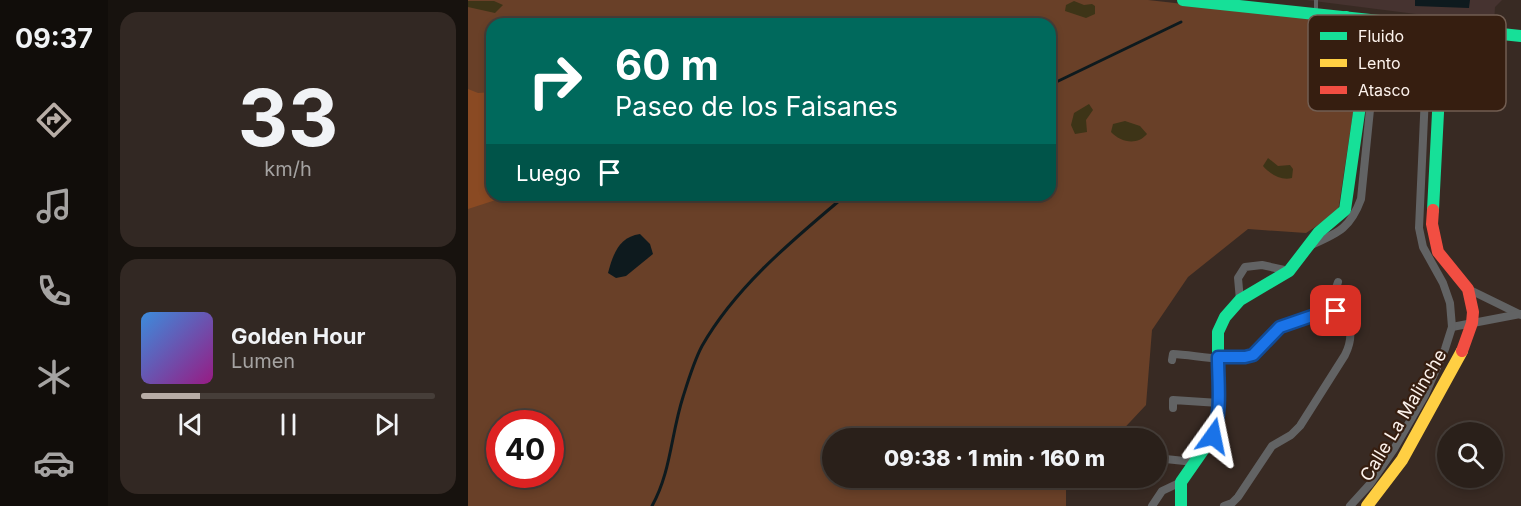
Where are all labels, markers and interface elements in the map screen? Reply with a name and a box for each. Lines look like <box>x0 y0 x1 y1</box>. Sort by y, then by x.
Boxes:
legend <box>1308 15 1506 111</box>
text: 09:37 <box>15 22 93 55</box>
text: Fluido <box>1358 26 1404 46</box>
text: 60 m <box>615 39 719 90</box>
icon: right <box>516 42 594 120</box>
text: Lento <box>1358 53 1401 73</box>
text: 33 <box>238 70 338 165</box>
text: Atasco <box>1358 80 1410 100</box>
text: Paseo de los Faisanes <box>615 90 898 123</box>
icon: directions <box>33 99 75 141</box>
icon: arrive <box>593 156 626 189</box>
text: km/h <box>264 157 312 181</box>
text: Luego <box>516 160 581 186</box>
icon: music <box>33 185 75 227</box>
icon: phone <box>33 270 75 312</box>
pin <box>1310 285 1361 336</box>
icon: arrive <box>1319 294 1352 327</box>
text: Golden Hour <box>231 323 365 349</box>
street label: Calle La Malinche <box>1355 345 1451 485</box>
text: Lumen <box>231 349 295 373</box>
icon: climate <box>33 356 75 398</box>
position arrow <box>1181 404 1245 468</box>
icon: previous <box>174 408 207 441</box>
icon: pause <box>272 408 305 441</box>
icon: next <box>370 408 403 441</box>
speed limit sign: 40 <box>486 410 564 488</box>
map controls <box>1437 422 1503 488</box>
button: search <box>1437 422 1503 488</box>
icon: car <box>33 442 75 484</box>
text: 09:38 · 1 min · 160 m <box>884 445 1105 471</box>

